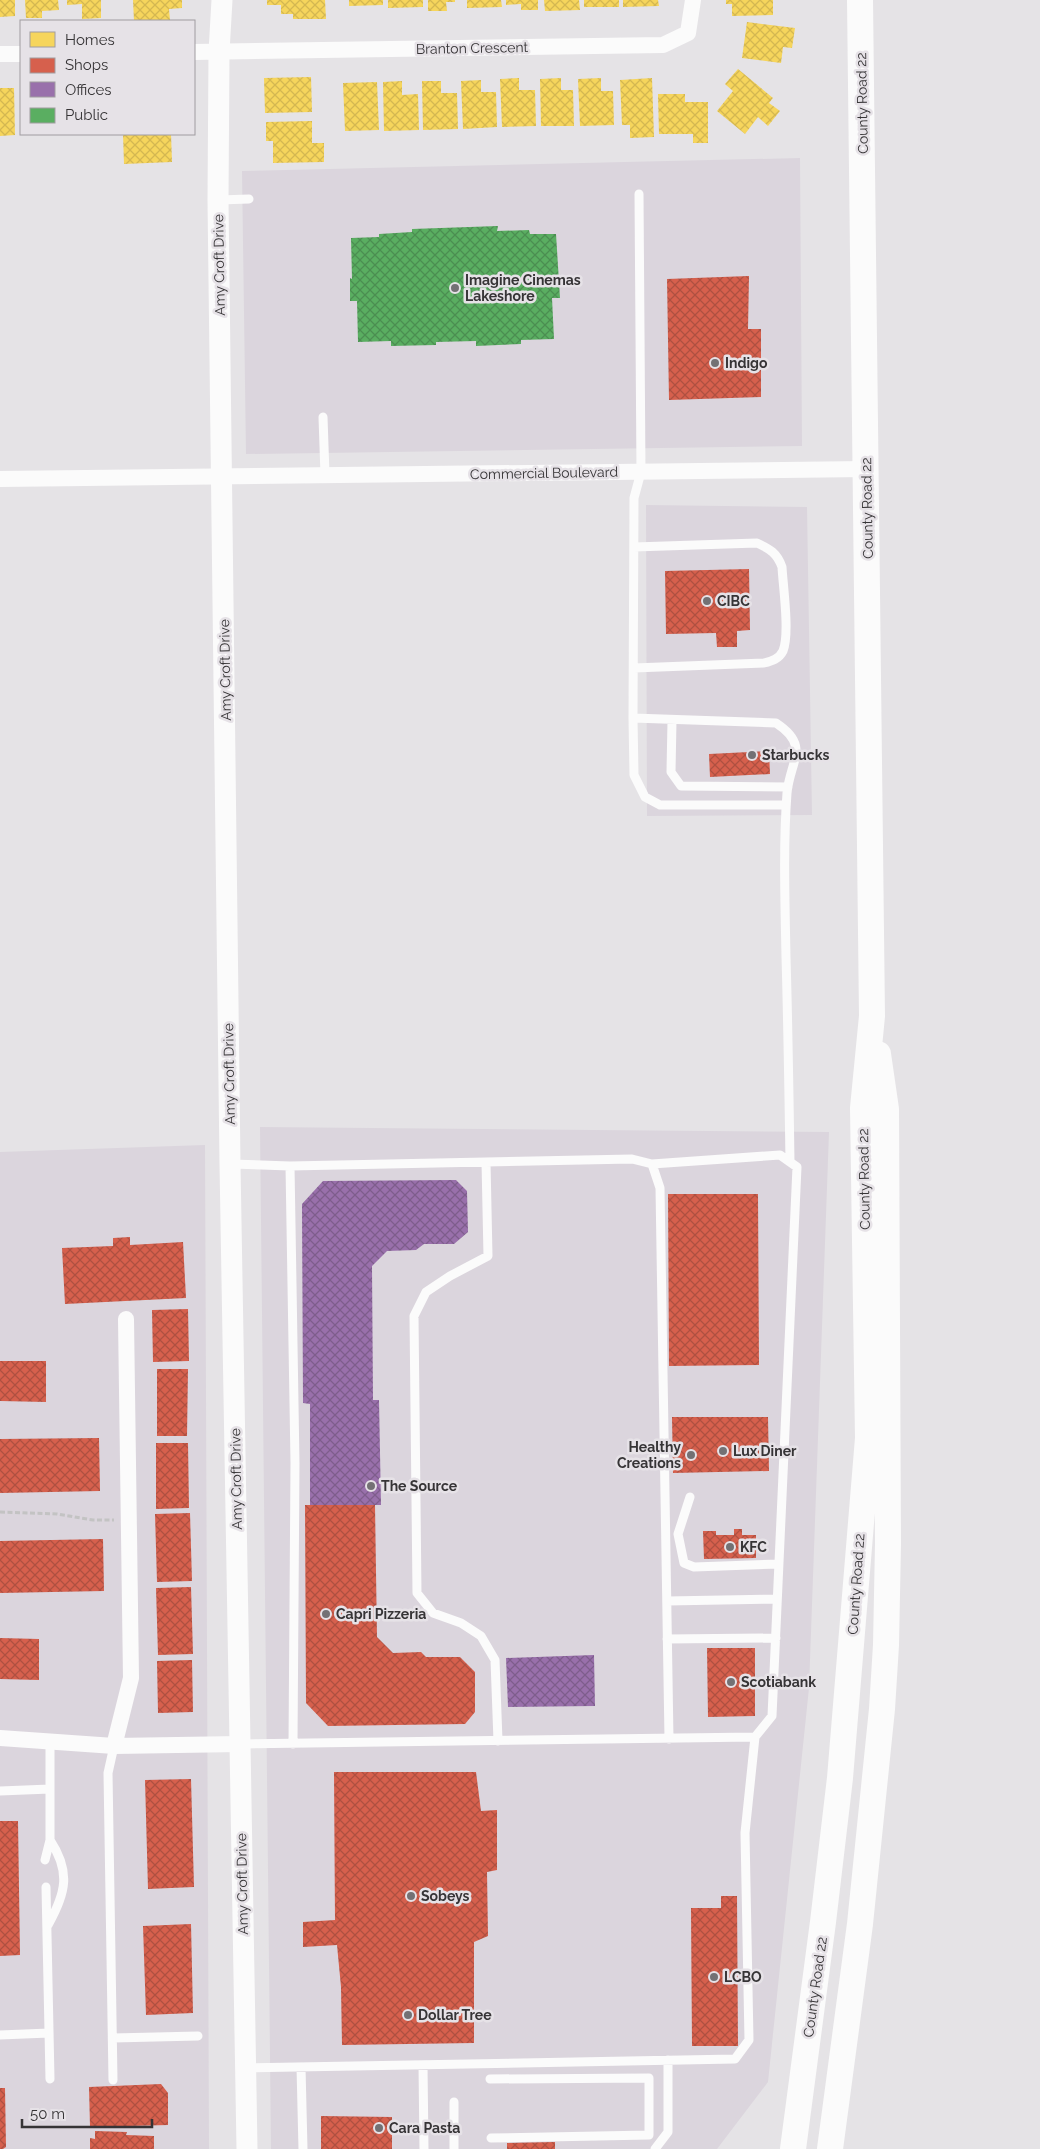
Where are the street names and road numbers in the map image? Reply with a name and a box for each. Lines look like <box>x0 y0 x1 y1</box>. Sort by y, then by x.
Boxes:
street label: Branton Crescent <box>416 39 529 57</box>
street label: County Road 22 <box>853 52 871 154</box>
street label: Amy Croft Drive <box>210 214 228 316</box>
street label: County Road 22 <box>858 457 876 559</box>
street label: Commercial Boulevard <box>470 464 618 482</box>
street label: Amy Croft Drive <box>216 619 234 721</box>
street label: Amy Croft Drive <box>220 1023 238 1125</box>
street label: County Road 22 <box>855 1128 873 1230</box>
street label: Amy Croft Drive <box>227 1428 245 1530</box>
street label: County Road 22 <box>844 1533 868 1635</box>
street label: Amy Croft Drive <box>233 1833 251 1935</box>
street label: County Road 22 <box>800 1936 830 2038</box>

